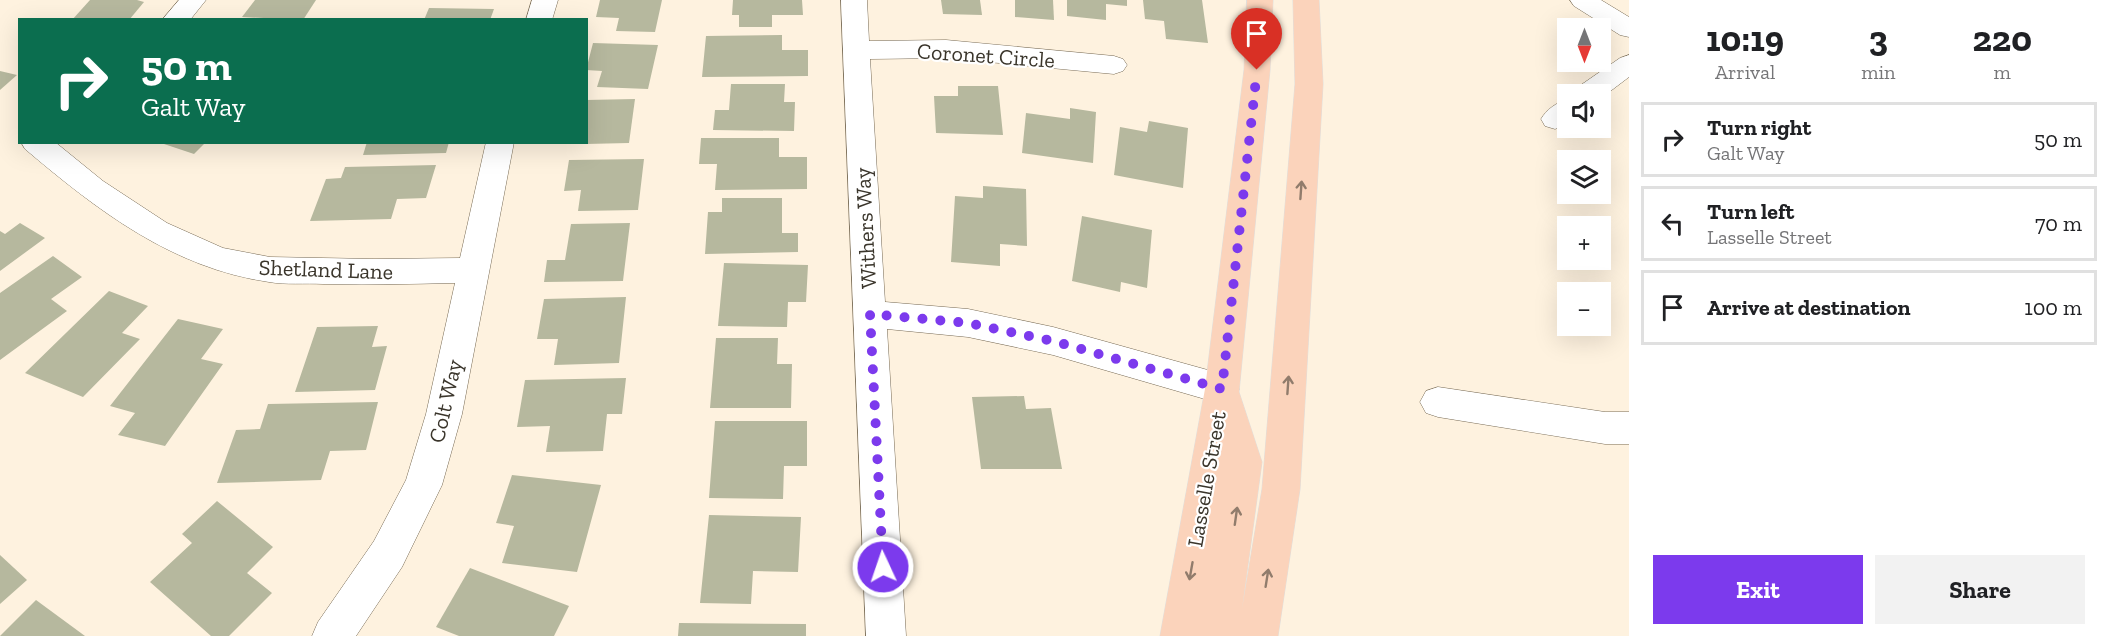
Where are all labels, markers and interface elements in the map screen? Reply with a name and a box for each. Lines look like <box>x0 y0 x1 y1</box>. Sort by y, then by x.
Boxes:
pin <box>1231 8 1282 70</box>
icon: arrive <box>1240 17 1273 50</box>
text: 10:19 <box>1706 17 1784 60</box>
text: 3 <box>1869 17 1888 60</box>
text: 220 <box>1973 17 2032 60</box>
north arrow <box>1557 18 1611 72</box>
map controls <box>1557 18 1611 336</box>
street label: Coronet Circle <box>916 37 1056 74</box>
text: 50 m <box>141 40 232 91</box>
icon: right <box>42 42 120 120</box>
text: Arrival <box>1715 60 1775 84</box>
text: min <box>1861 60 1895 84</box>
text: m <box>1994 60 2011 84</box>
button: sound <box>1557 84 1611 138</box>
text: Galt Way <box>141 91 245 123</box>
text: Turn right <box>1707 114 1811 141</box>
icon: right <box>1656 123 1689 156</box>
text: 50 m <box>2034 126 2082 153</box>
text: Galt Way <box>1707 141 1784 165</box>
button: layers <box>1557 150 1611 204</box>
street label: Withers Way <box>849 166 882 289</box>
one-way arrow <box>1296 181 1307 200</box>
text: Turn left <box>1707 198 1794 225</box>
icon: left <box>1656 207 1689 240</box>
text: 70 m <box>2035 210 2082 237</box>
button: + <box>1557 216 1611 270</box>
text: Lasselle Street <box>1707 225 1832 249</box>
street label: Shetland Lane <box>258 254 394 285</box>
button: − <box>1557 282 1611 336</box>
icon: arrive <box>1656 291 1689 324</box>
text: Arrive at destination <box>1707 294 1910 321</box>
text: 100 m <box>2024 294 2082 321</box>
street label: Colt Way <box>423 356 468 445</box>
one-way arrow <box>1283 375 1294 395</box>
street label: Lasselle Street <box>1181 408 1232 549</box>
one-way arrow <box>1230 506 1241 526</box>
position arrow <box>851 535 915 599</box>
button: Exit <box>1653 555 1863 624</box>
button: Share <box>1875 555 2085 624</box>
one-way arrow <box>1185 561 1196 580</box>
one-way arrow <box>1262 569 1273 589</box>

